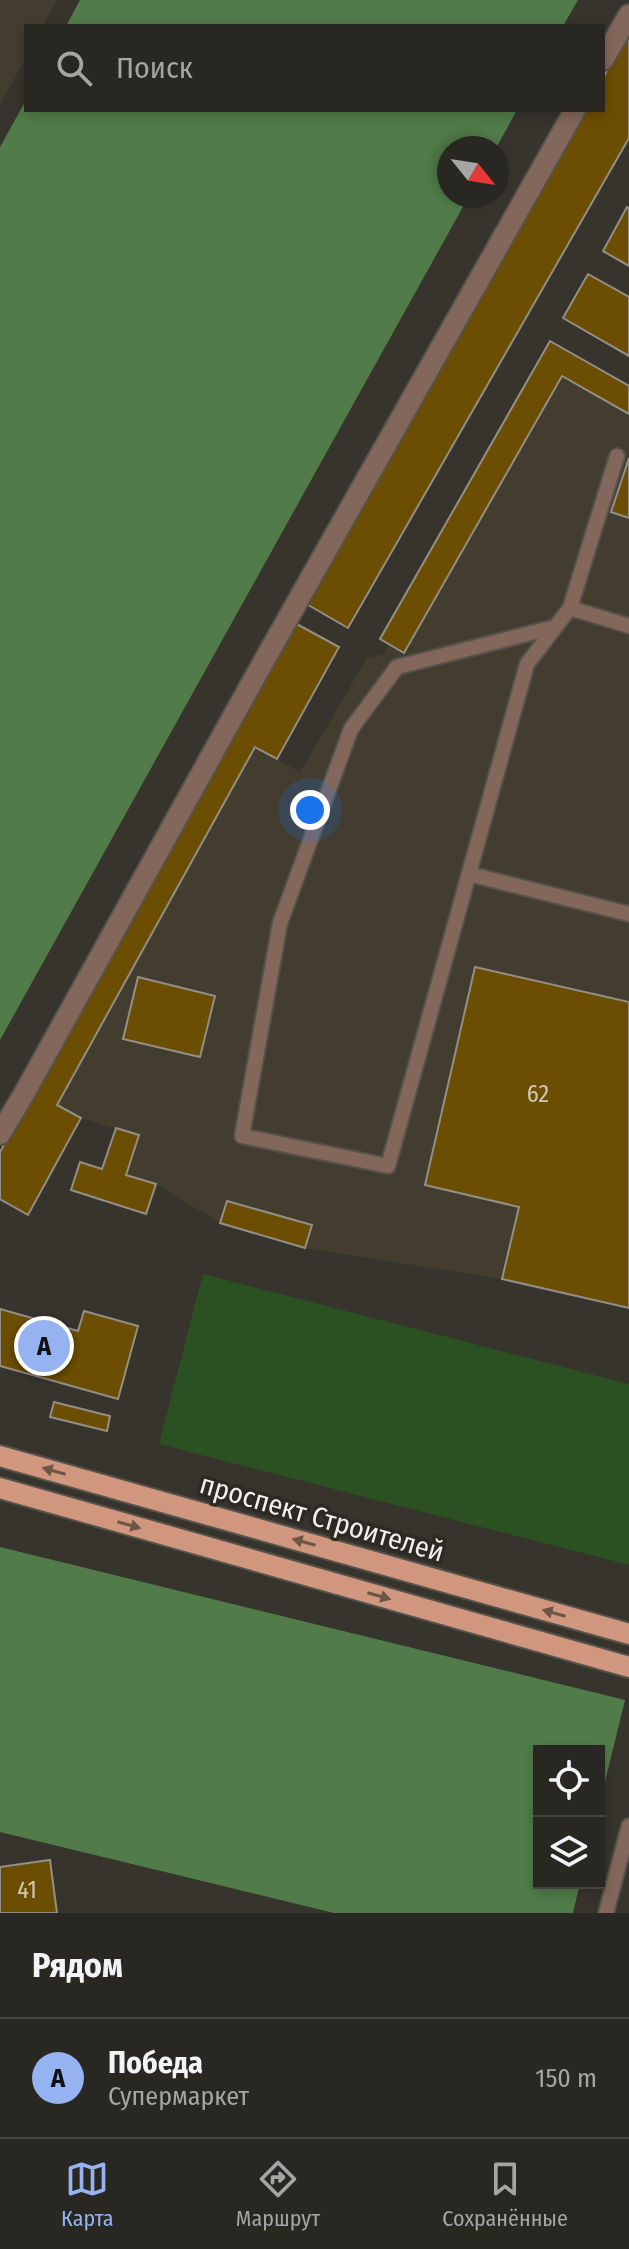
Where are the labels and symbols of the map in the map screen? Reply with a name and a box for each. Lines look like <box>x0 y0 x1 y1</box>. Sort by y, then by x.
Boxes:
north arrow <box>437 136 509 208</box>
your location <box>290 790 330 830</box>
house number: 62 <box>527 1080 549 1108</box>
pin: A <box>18 1316 70 1376</box>
one-way arrow <box>41 1464 65 1477</box>
street label: проспект Строителей <box>196 1467 448 1569</box>
one-way arrow <box>117 1519 141 1532</box>
one-way arrow <box>291 1535 315 1548</box>
one-way arrow <box>367 1590 391 1603</box>
one-way arrow <box>542 1606 566 1619</box>
house number: 41 <box>17 1876 37 1904</box>

